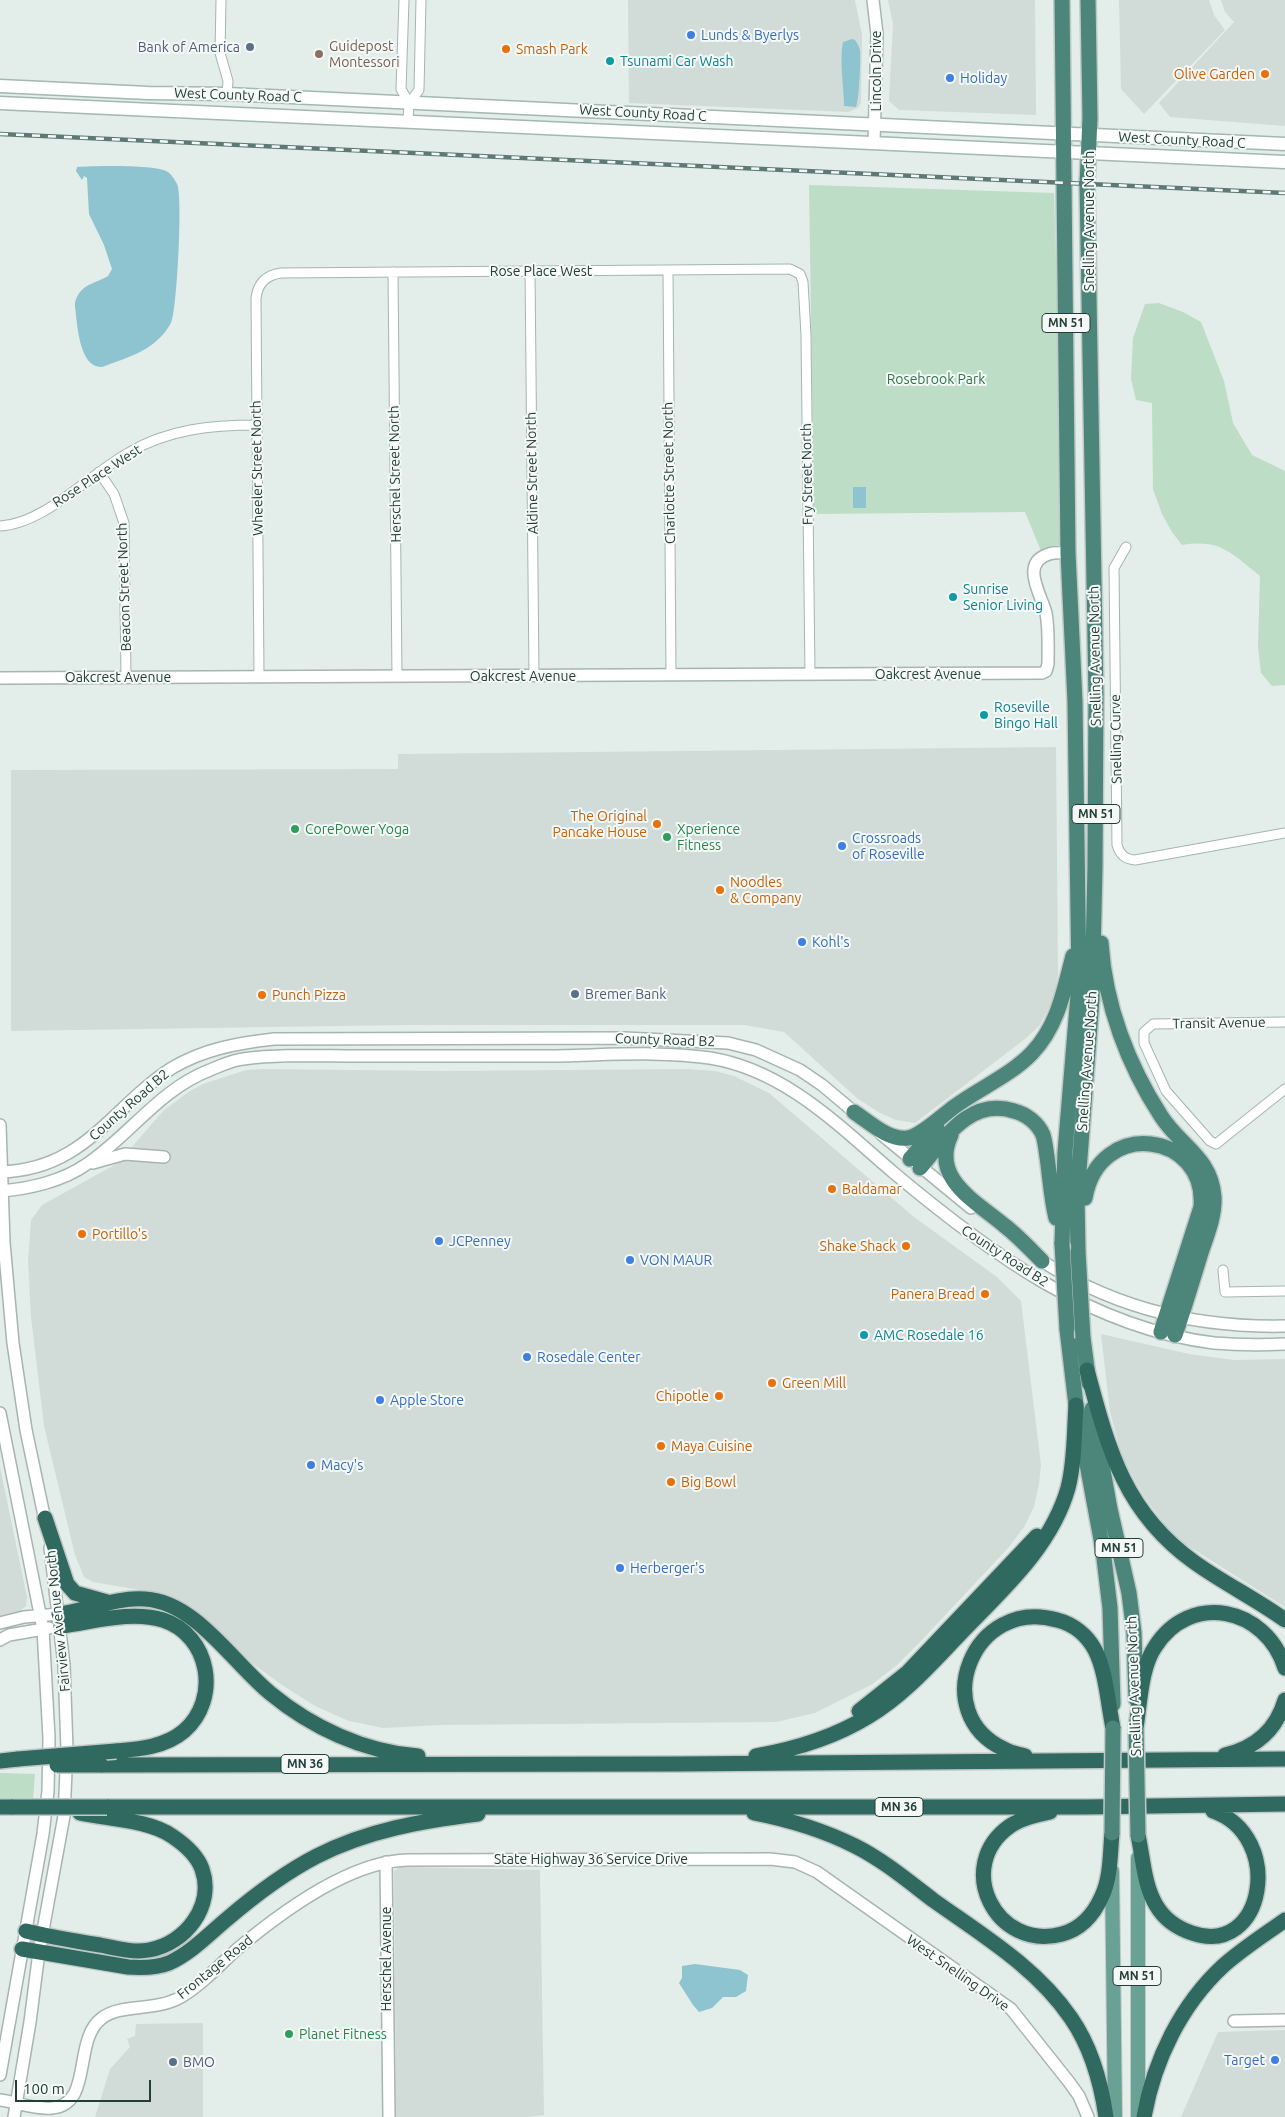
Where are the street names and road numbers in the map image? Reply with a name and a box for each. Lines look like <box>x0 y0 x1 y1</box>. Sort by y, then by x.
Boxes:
street label: Lincoln Drive <box>868 30 884 112</box>
street label: West County Road C <box>174 84 302 106</box>
street label: West County Road C <box>579 101 707 125</box>
street label: West County Road C <box>1118 128 1246 152</box>
street label: Snelling Avenue North <box>1081 151 1097 291</box>
street label: Rose Place West <box>490 263 592 279</box>
road number: MN 51 <box>1042 314 1090 332</box>
street label: Wheeler Street North <box>247 400 267 536</box>
street label: Charlotte Street North <box>659 402 679 544</box>
street label: Herschel Street North <box>385 405 405 543</box>
street label: Aldine Street North <box>523 412 541 534</box>
street label: Fry Street North <box>798 423 816 525</box>
street label: Rose Place West <box>49 441 145 511</box>
street label: Beacon Street North <box>113 522 135 652</box>
street label: Snelling Avenue North <box>1085 586 1105 726</box>
street label: Oakcrest Avenue <box>875 666 981 682</box>
street label: Oakcrest Avenue <box>470 668 576 684</box>
street label: Oakcrest Avenue <box>65 669 171 685</box>
street label: Snelling Curve <box>1107 694 1125 784</box>
road number: MN 51 <box>1072 804 1120 824</box>
street label: Snelling Avenue North <box>1074 990 1100 1132</box>
street label: Transit Avenue <box>1172 1014 1266 1032</box>
street label: County Road B2 <box>614 1030 716 1050</box>
street label: County Road B2 <box>86 1066 172 1144</box>
street label: County Road B2 <box>958 1222 1052 1290</box>
road number: MN 51 <box>1095 1539 1143 1558</box>
street label: Fairview Avenue North <box>42 1549 74 1693</box>
street label: Snelling Avenue North <box>1123 1616 1145 1756</box>
road number: MN 36 <box>281 1755 329 1774</box>
road number: MN 36 <box>875 1798 923 1816</box>
street label: State Highway 36 Service Drive <box>494 1851 688 1867</box>
street label: Herschel Avenue <box>378 1906 394 2012</box>
street label: Frontage Road <box>174 1931 256 2003</box>
street label: West Snelling Drive <box>903 1931 1013 2015</box>
road number: MN 51 <box>1113 1966 1161 1985</box>

